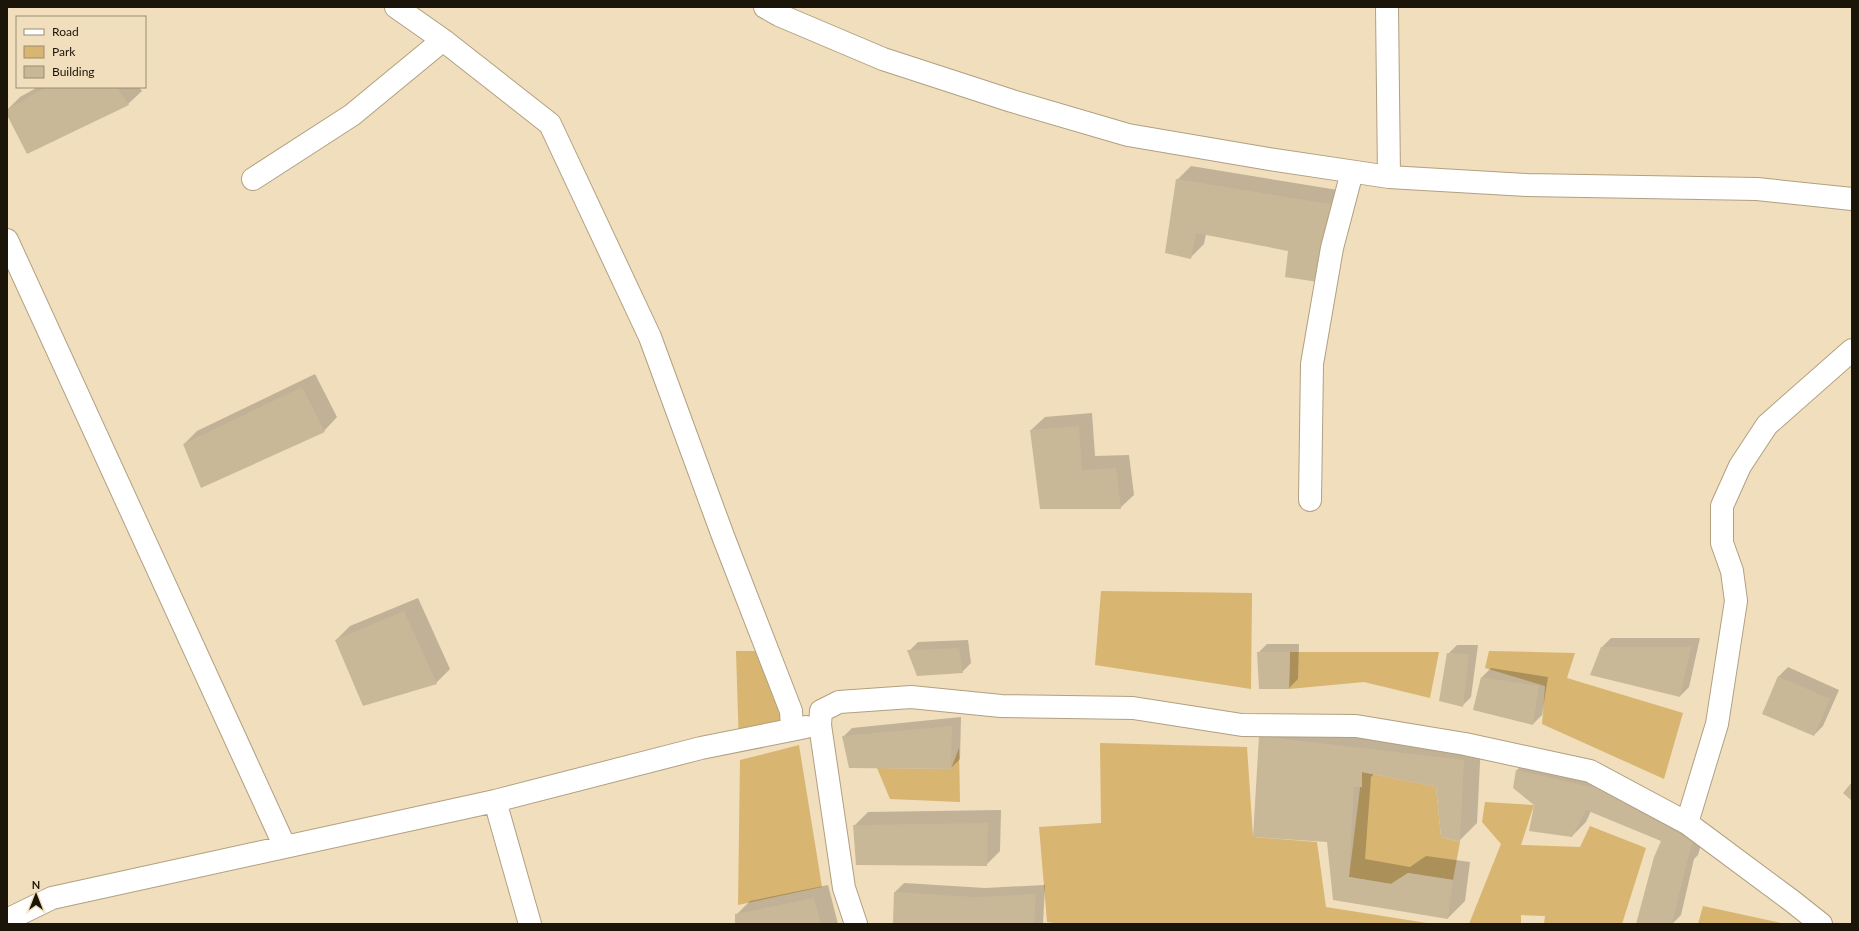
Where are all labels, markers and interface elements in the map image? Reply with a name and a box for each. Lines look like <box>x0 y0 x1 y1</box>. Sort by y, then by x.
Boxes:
legend <box>16 16 146 88</box>
text: Road <box>52 24 79 39</box>
text: Park <box>52 44 76 59</box>
text: Building <box>52 64 95 79</box>
north arrow <box>16 875 56 915</box>
text: N <box>32 878 40 891</box>

